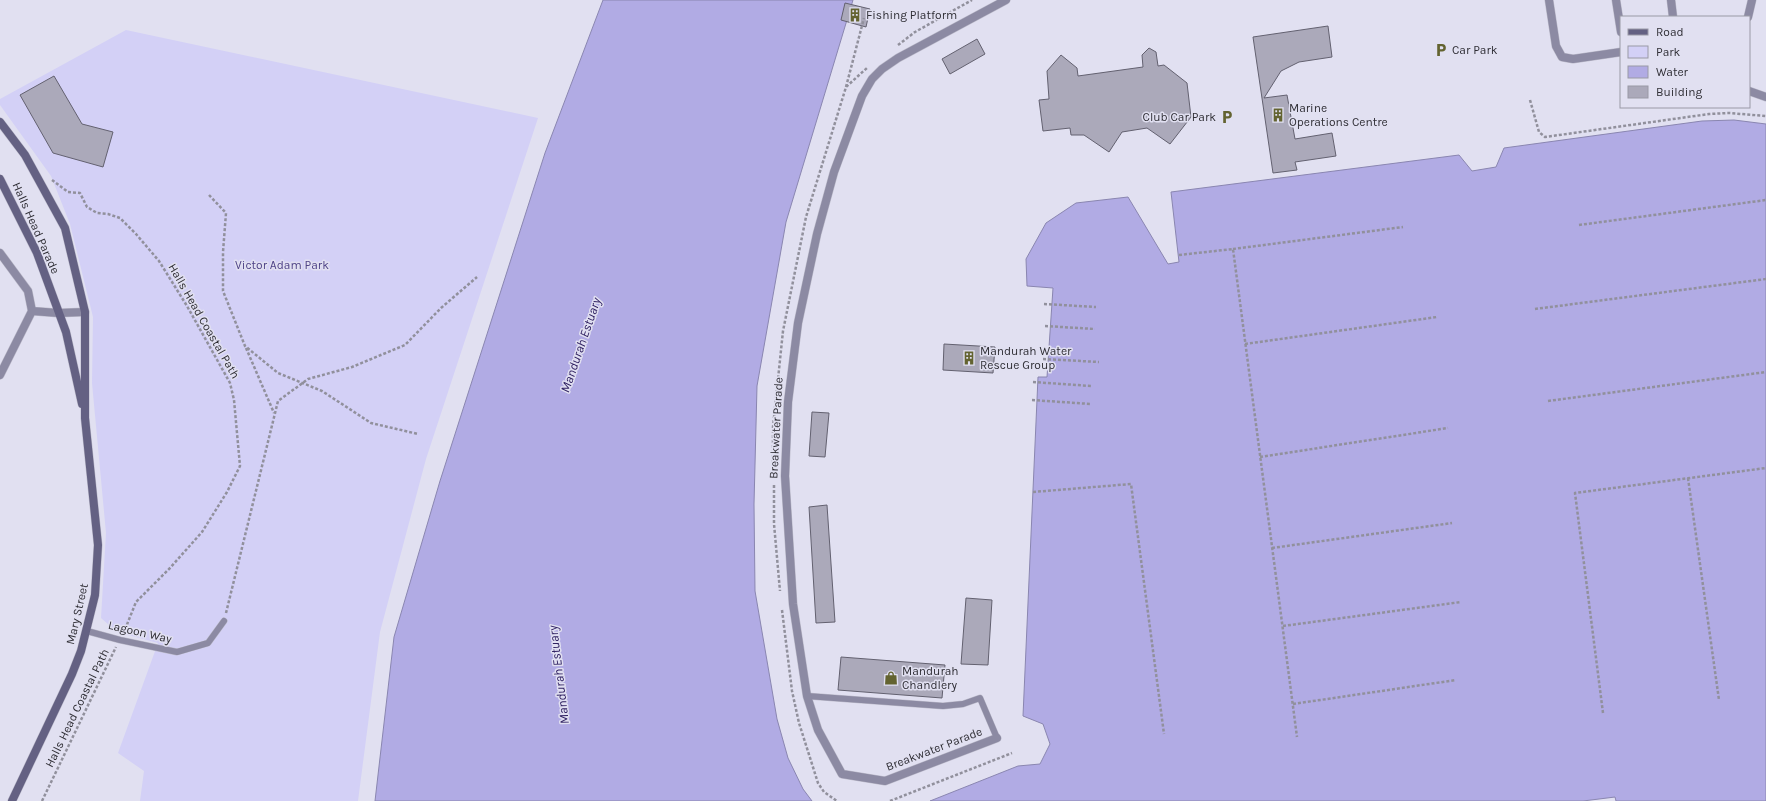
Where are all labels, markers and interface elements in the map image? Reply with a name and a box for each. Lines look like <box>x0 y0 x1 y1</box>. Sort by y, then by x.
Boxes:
building icon: Fishing Platform <box>847 7 863 23</box>
place label: Fishing Platform <box>866 8 957 22</box>
legend <box>1620 16 1750 108</box>
text: Road <box>1656 25 1684 39</box>
parking icon: Car Park <box>1433 42 1449 58</box>
place label: Car Park <box>1452 43 1498 57</box>
text: Park <box>1656 45 1681 59</box>
text: Water <box>1656 65 1689 79</box>
text: Building <box>1656 85 1703 99</box>
place label: Marine Operations Centre <box>1289 101 1388 129</box>
building icon: Marine Operations Centre <box>1270 107 1286 123</box>
parking icon: Club Car Park <box>1219 109 1235 125</box>
place label: Club Car Park <box>1143 110 1216 124</box>
street label: Halls Head Parade <box>10 180 62 276</box>
park label: Victor Adam Park <box>235 258 329 272</box>
street label: Halls Head Coastal Path <box>165 261 243 381</box>
water label: Mandurah Estuary <box>557 295 604 395</box>
place label: Mandurah Water Rescue Group <box>980 344 1072 372</box>
building icon: Mandurah Water Rescue Group <box>961 350 977 366</box>
street label: Breakwater Parade <box>766 377 786 479</box>
street label: Mary Street <box>63 582 91 646</box>
street label: Lagoon Way <box>107 618 174 646</box>
water label: Mandurah Estuary <box>545 624 572 725</box>
street label: Halls Head Coastal Path <box>42 646 112 770</box>
place label: Mandurah Chandlery <box>902 664 959 692</box>
shop icon: Mandurah Chandlery <box>883 670 899 686</box>
street label: Breakwater Parade <box>884 724 984 774</box>

